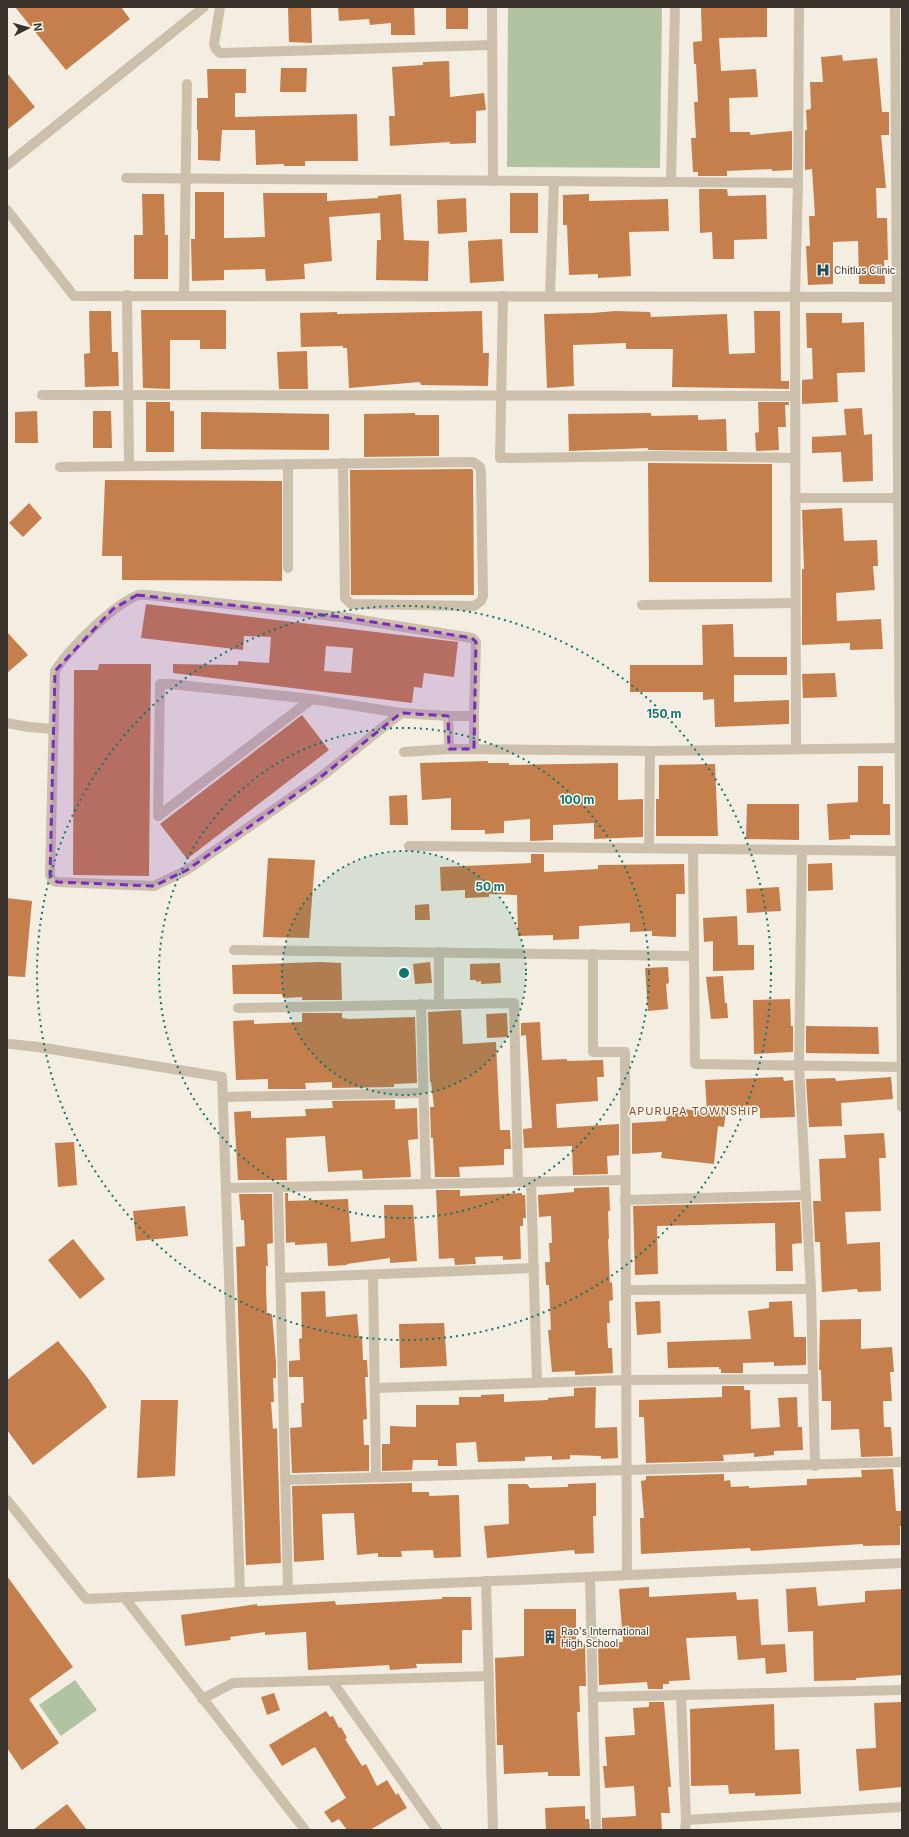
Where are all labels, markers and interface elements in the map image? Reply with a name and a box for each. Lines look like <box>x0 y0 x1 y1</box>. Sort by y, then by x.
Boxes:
north arrow <box>8 8 48 48</box>
text: N <box>31 22 45 32</box>
hospital icon: Chitlus Clinic <box>815 262 831 278</box>
place label: Chitlus Clinic <box>834 264 896 276</box>
text: 150 m <box>647 706 681 721</box>
text: 100 m <box>559 792 595 807</box>
text: 50 m <box>475 879 505 894</box>
centre of rings <box>397 966 411 980</box>
district label: APURUPA TOWNSHIP <box>629 1104 759 1118</box>
place label: Rao's International High School <box>561 1625 649 1649</box>
building icon: Rao's International High School <box>542 1629 558 1645</box>

